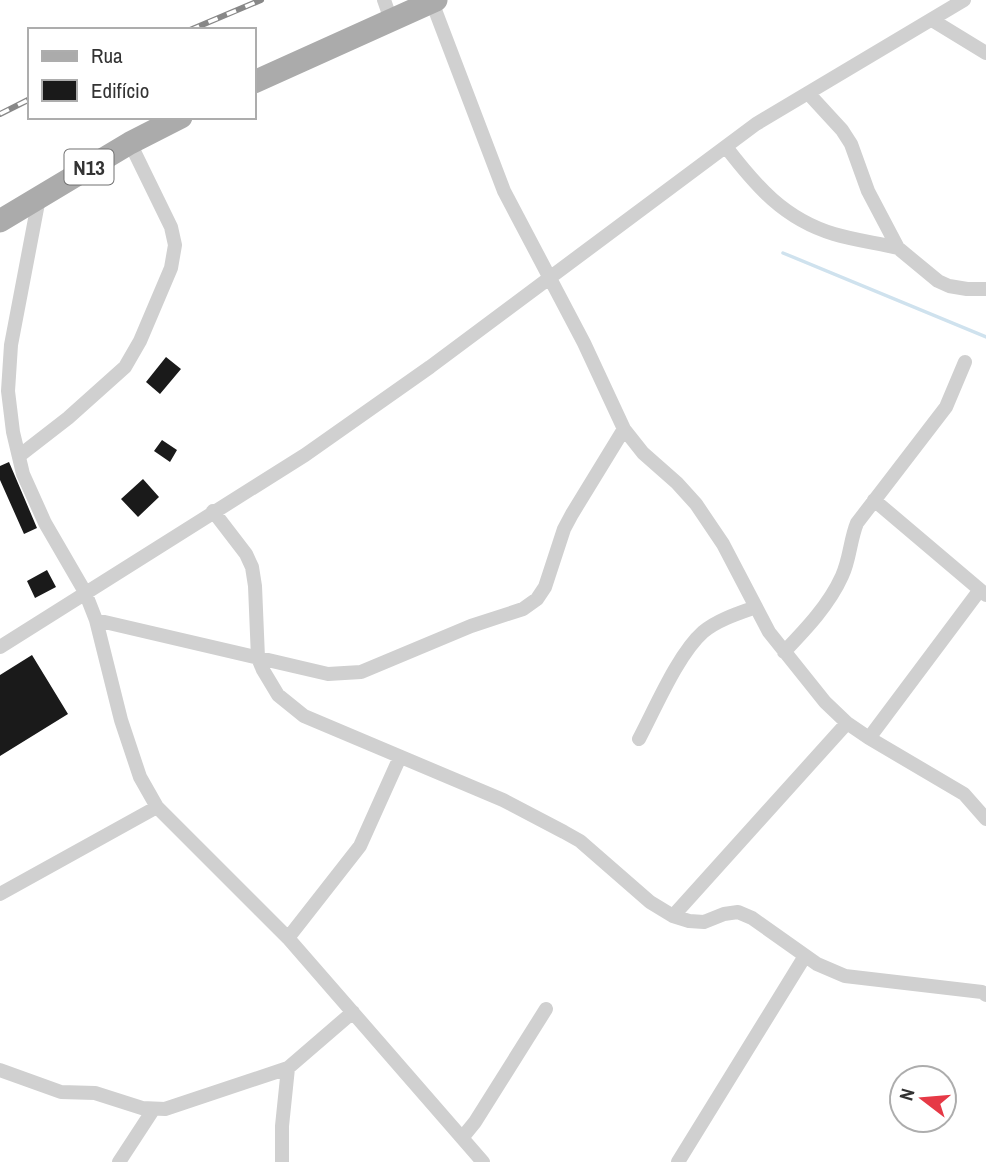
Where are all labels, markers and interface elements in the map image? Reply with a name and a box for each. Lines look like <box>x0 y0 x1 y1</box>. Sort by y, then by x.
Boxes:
legend <box>28 28 256 119</box>
text: Rua <box>91 41 123 70</box>
text: Edifício <box>91 76 149 105</box>
road number: N13 <box>64 150 114 184</box>
north arrow <box>888 1064 958 1134</box>
text: N <box>893 1085 921 1103</box>

